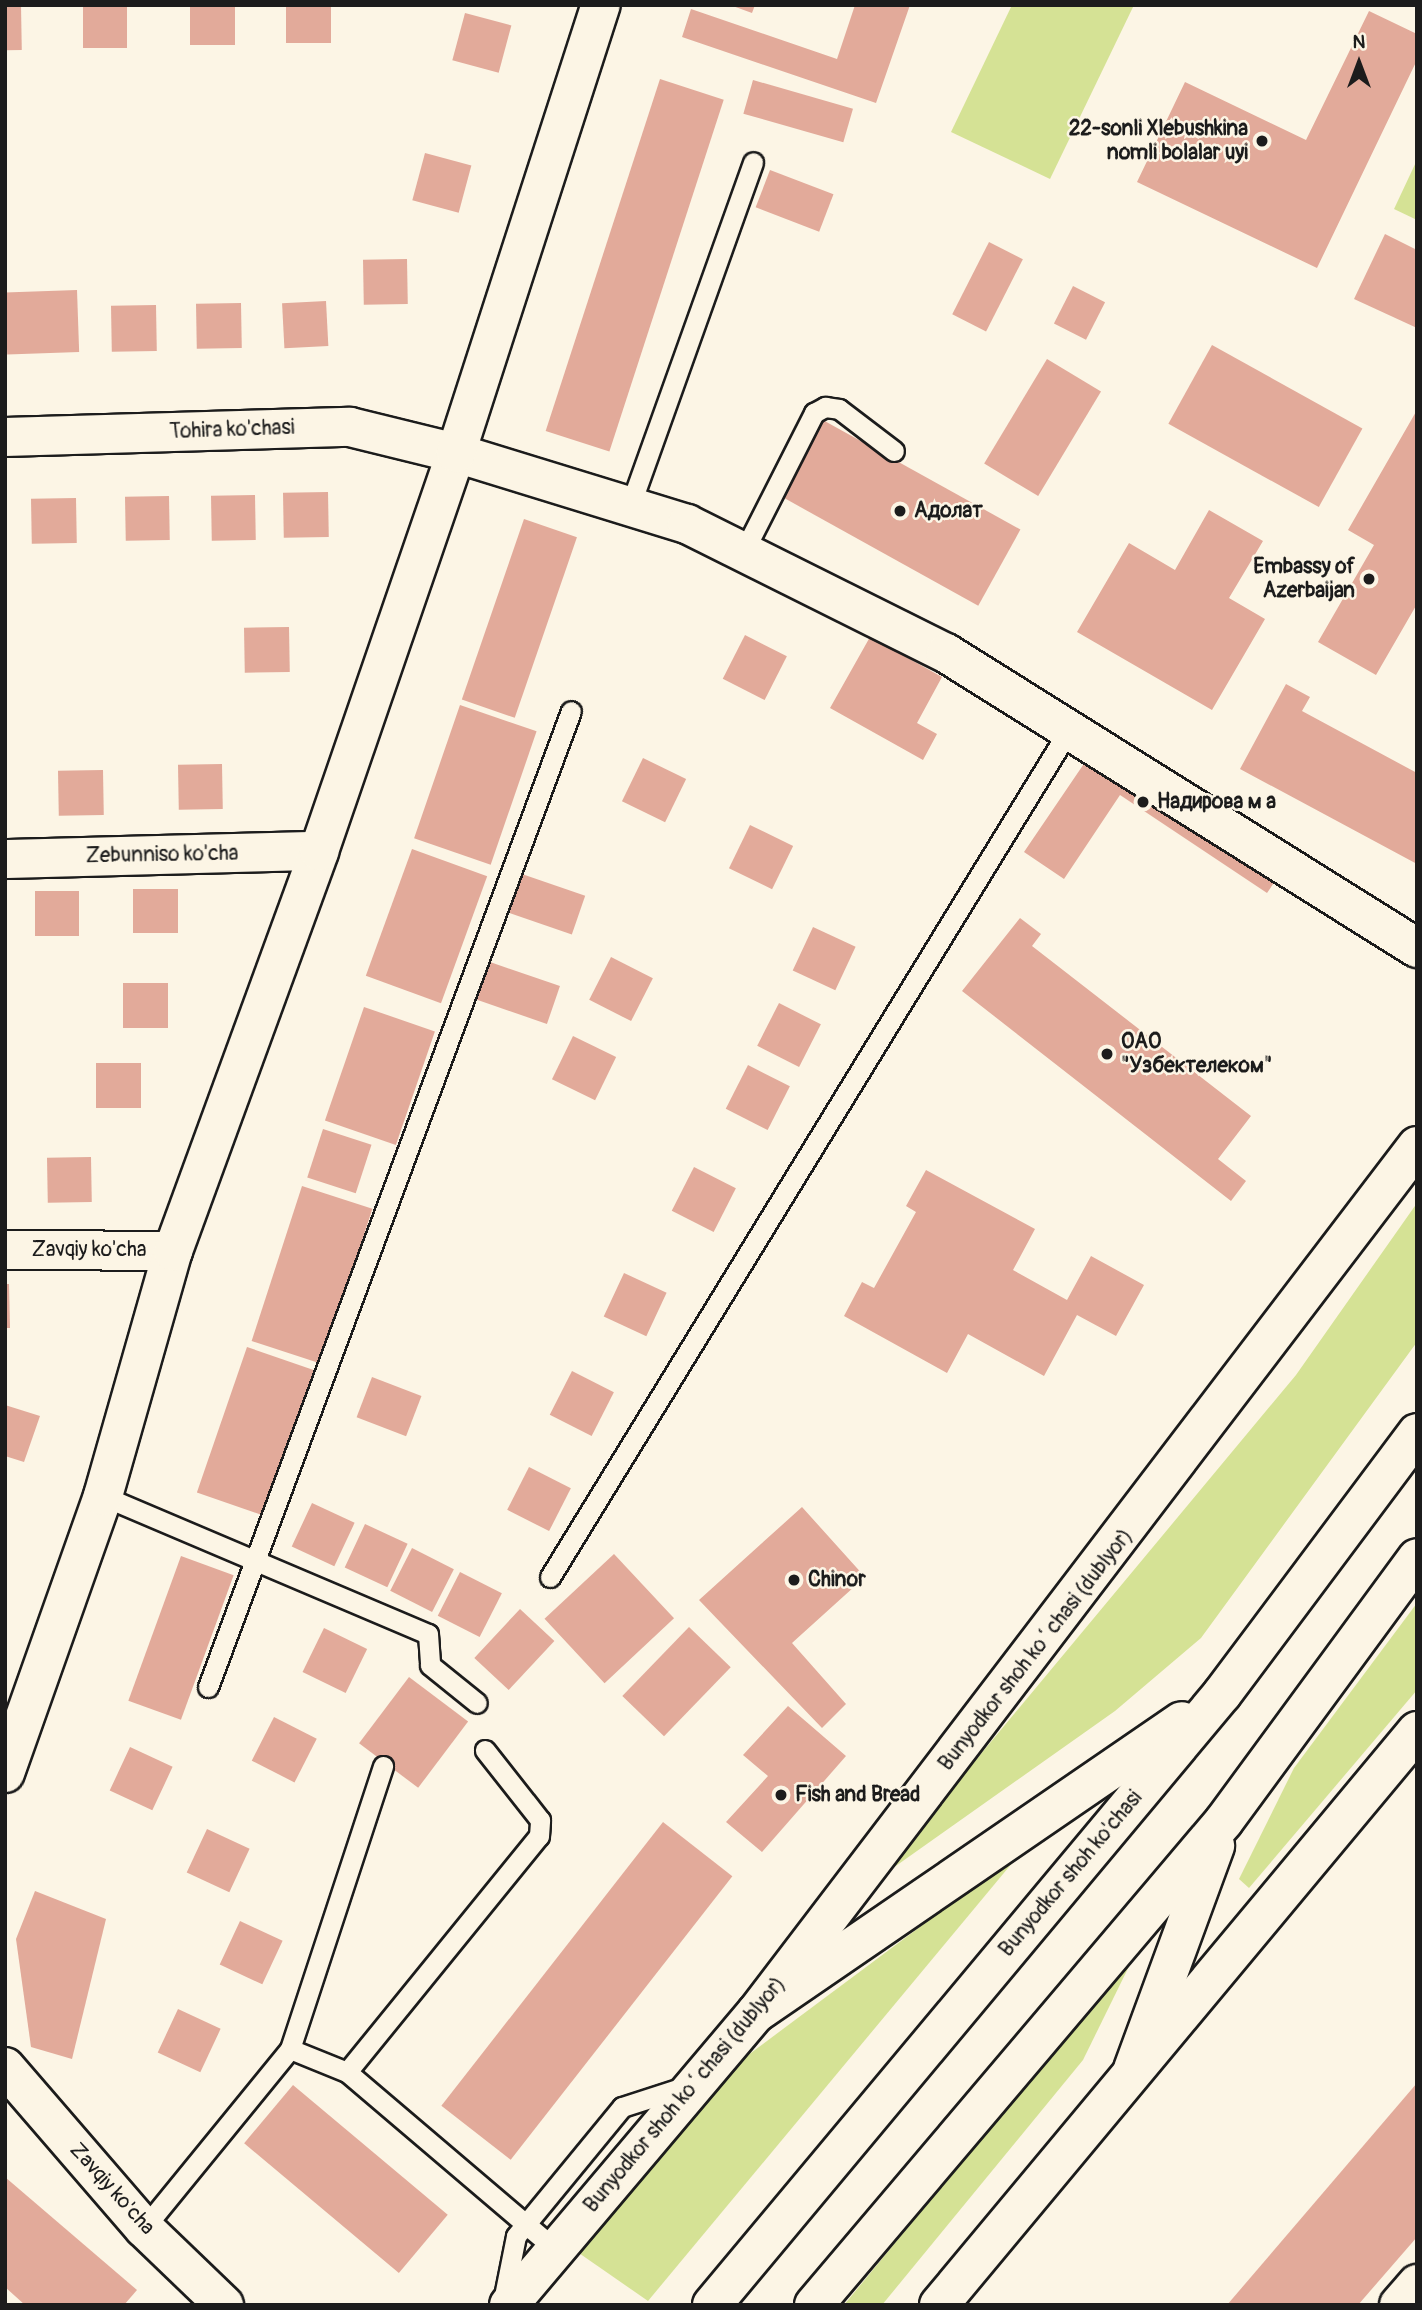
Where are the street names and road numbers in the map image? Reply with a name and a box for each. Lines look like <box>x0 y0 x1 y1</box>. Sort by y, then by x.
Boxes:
street label: Tohira ko'chasi <box>169 415 295 445</box>
street label: Zebunniso ko'cha <box>85 841 239 869</box>
street label: Zavqiy ko'cha <box>31 1237 147 1263</box>
street label: Bunyodkor shoh koʻchasi (dublyor) <box>934 1524 1138 1776</box>
street label: Bunyodkor shoh ko'chasi <box>994 1786 1148 1962</box>
street label: Bunyodkor shoh koʻchasi (dublyor) <box>579 1972 791 2218</box>
street label: Zavqiy ko'cha <box>64 2138 160 2240</box>

